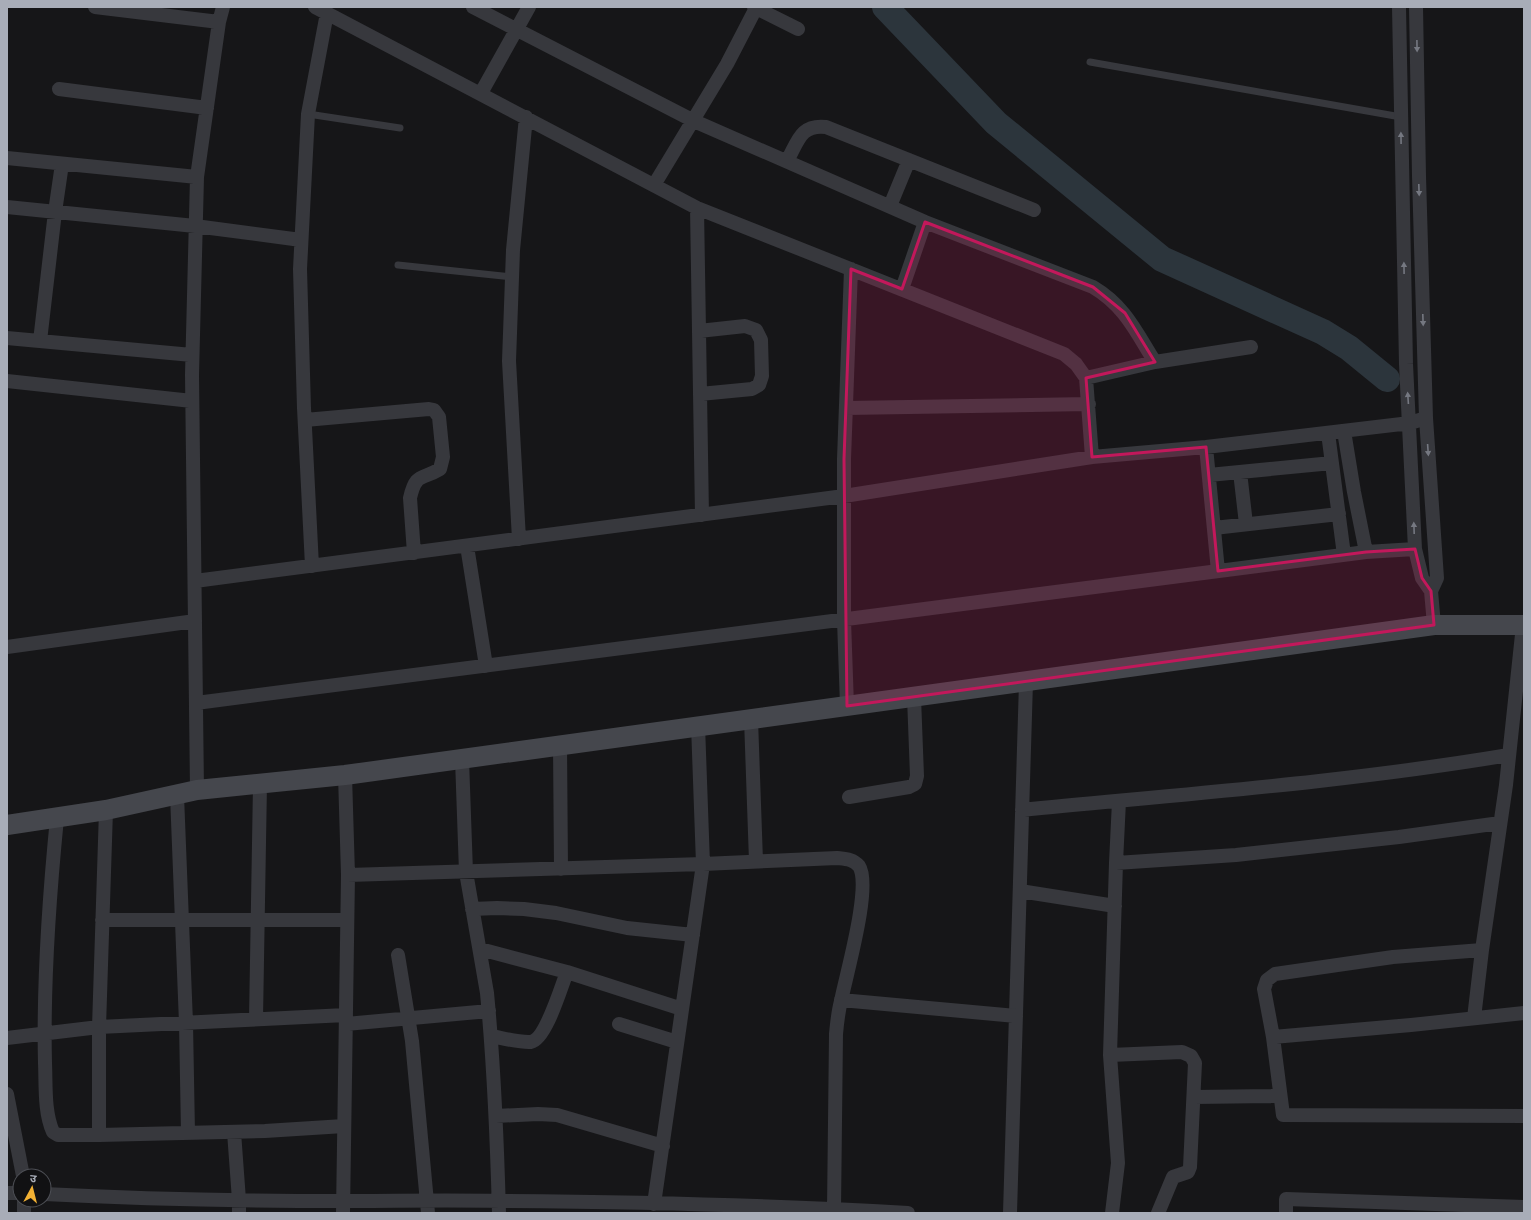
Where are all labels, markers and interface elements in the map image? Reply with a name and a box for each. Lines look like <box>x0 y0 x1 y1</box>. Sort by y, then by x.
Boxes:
one-way arrow <box>1414 40 1420 53</box>
one-way arrow <box>1398 131 1404 144</box>
one-way arrow <box>1416 184 1423 196</box>
one-way arrow <box>1401 261 1407 274</box>
one-way arrow <box>1420 314 1426 327</box>
one-way arrow <box>1405 391 1411 404</box>
one-way arrow <box>1425 444 1431 457</box>
one-way arrow <box>1411 521 1417 534</box>
north arrow <box>12 1168 52 1208</box>
text: उ <box>29 1172 38 1185</box>

